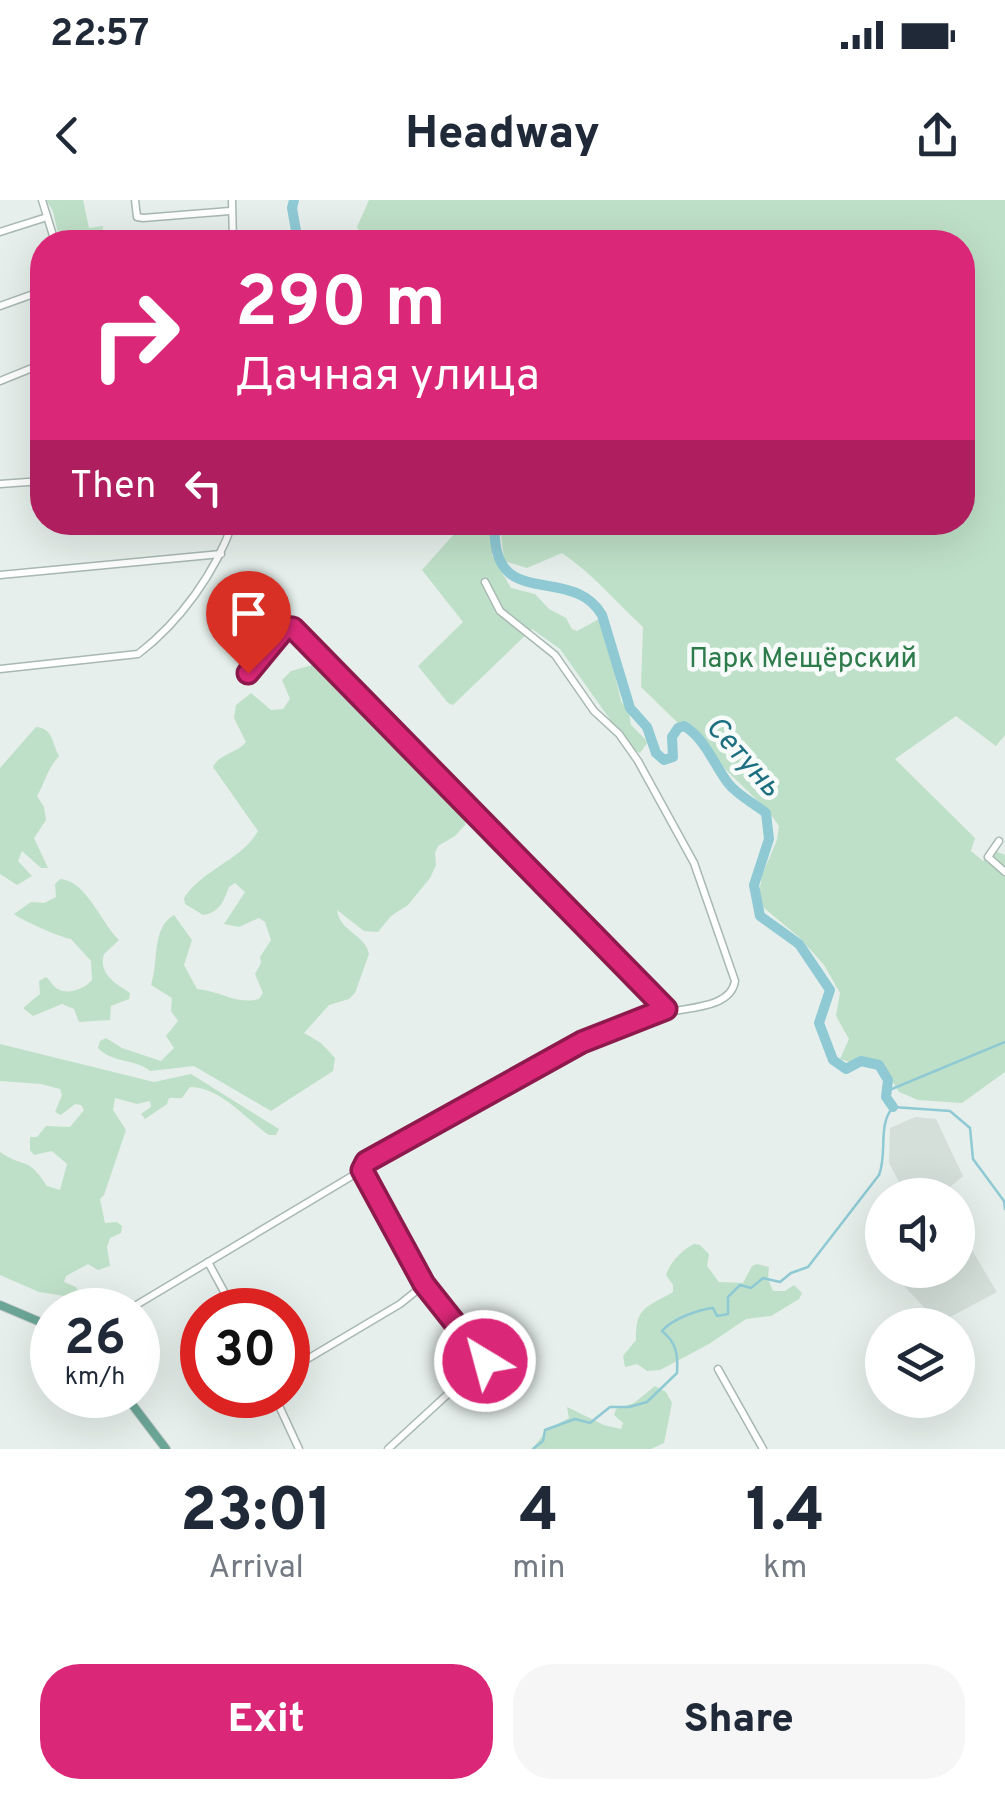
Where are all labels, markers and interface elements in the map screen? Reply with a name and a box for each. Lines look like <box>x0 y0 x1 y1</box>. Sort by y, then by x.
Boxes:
text: 22:57 <box>50 11 149 60</box>
text: Headway <box>405 107 600 164</box>
icon: back <box>40 108 95 163</box>
icon: share <box>910 108 965 163</box>
text: 290 m <box>235 262 446 351</box>
icon: right <box>70 270 200 400</box>
text: Дачная улица <box>235 349 540 406</box>
icon: left <box>176 460 231 515</box>
text: Then <box>70 463 156 512</box>
pin <box>206 571 291 674</box>
icon: arrive <box>221 586 276 641</box>
park label: Парк Мещёрский <box>689 642 917 678</box>
water label: Сетунь <box>696 710 788 806</box>
map controls <box>865 1178 975 1418</box>
button: sound <box>865 1178 975 1288</box>
speed limit sign: 30 <box>180 1288 310 1418</box>
button: layers <box>865 1308 975 1418</box>
text: 26 <box>64 1309 126 1372</box>
position arrow <box>433 1309 537 1413</box>
text: km/h <box>65 1362 125 1394</box>
text: 23:01 <box>180 1476 332 1552</box>
text: 4 <box>519 1476 558 1552</box>
text: 1.4 <box>746 1476 825 1552</box>
text: Arrival <box>208 1549 304 1589</box>
text: min <box>512 1549 566 1589</box>
text: km <box>763 1549 807 1589</box>
button: Exit <box>40 1664 493 1779</box>
button: Share <box>513 1664 965 1779</box>

